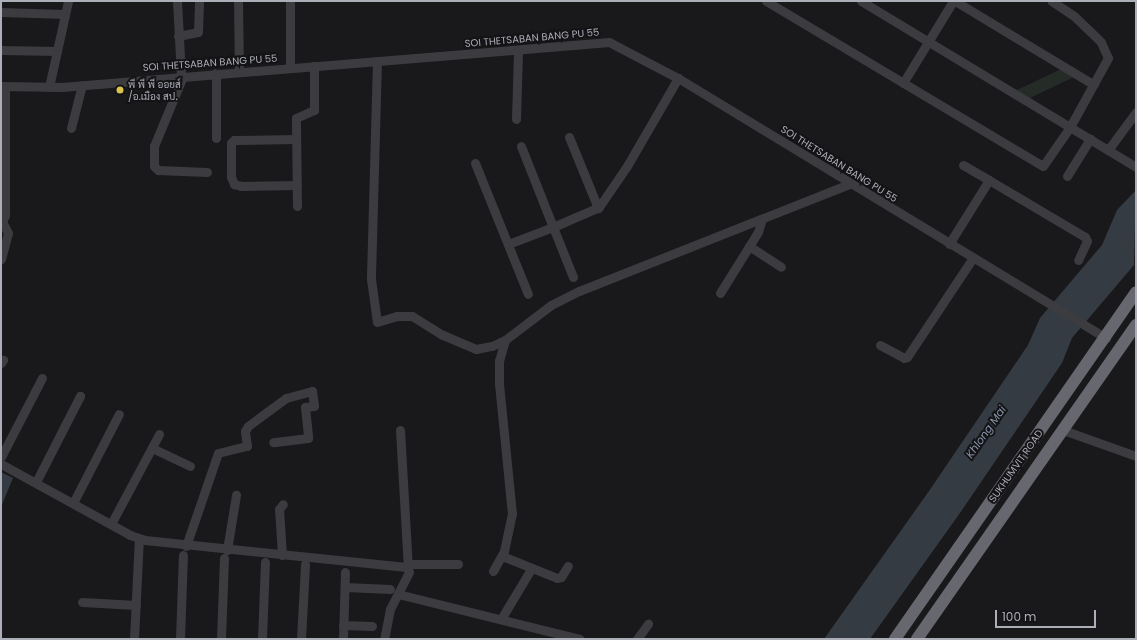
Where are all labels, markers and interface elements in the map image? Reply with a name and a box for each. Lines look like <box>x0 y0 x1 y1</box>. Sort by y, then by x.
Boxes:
street label: SOI THETSABAN BANG PU 55 <box>464 26 600 50</box>
street label: SOI THETSABAN BANG PU 55 <box>142 52 278 74</box>
place label: พี พี พี ออยส์ /อ.เมือง สป. <box>128 78 181 102</box>
marker: พี พี พี ออยส์ /อ.เมือง สป. <box>115 85 125 95</box>
street label: SOI THETSABAN BANG PU 55 <box>779 123 899 205</box>
water label: Khlong Mai <box>963 403 1009 461</box>
street label: SUKHUMVIT ROAD <box>986 427 1046 505</box>
scale bar <box>997 602 1098 628</box>
text: 100 m <box>1002 608 1036 625</box>

